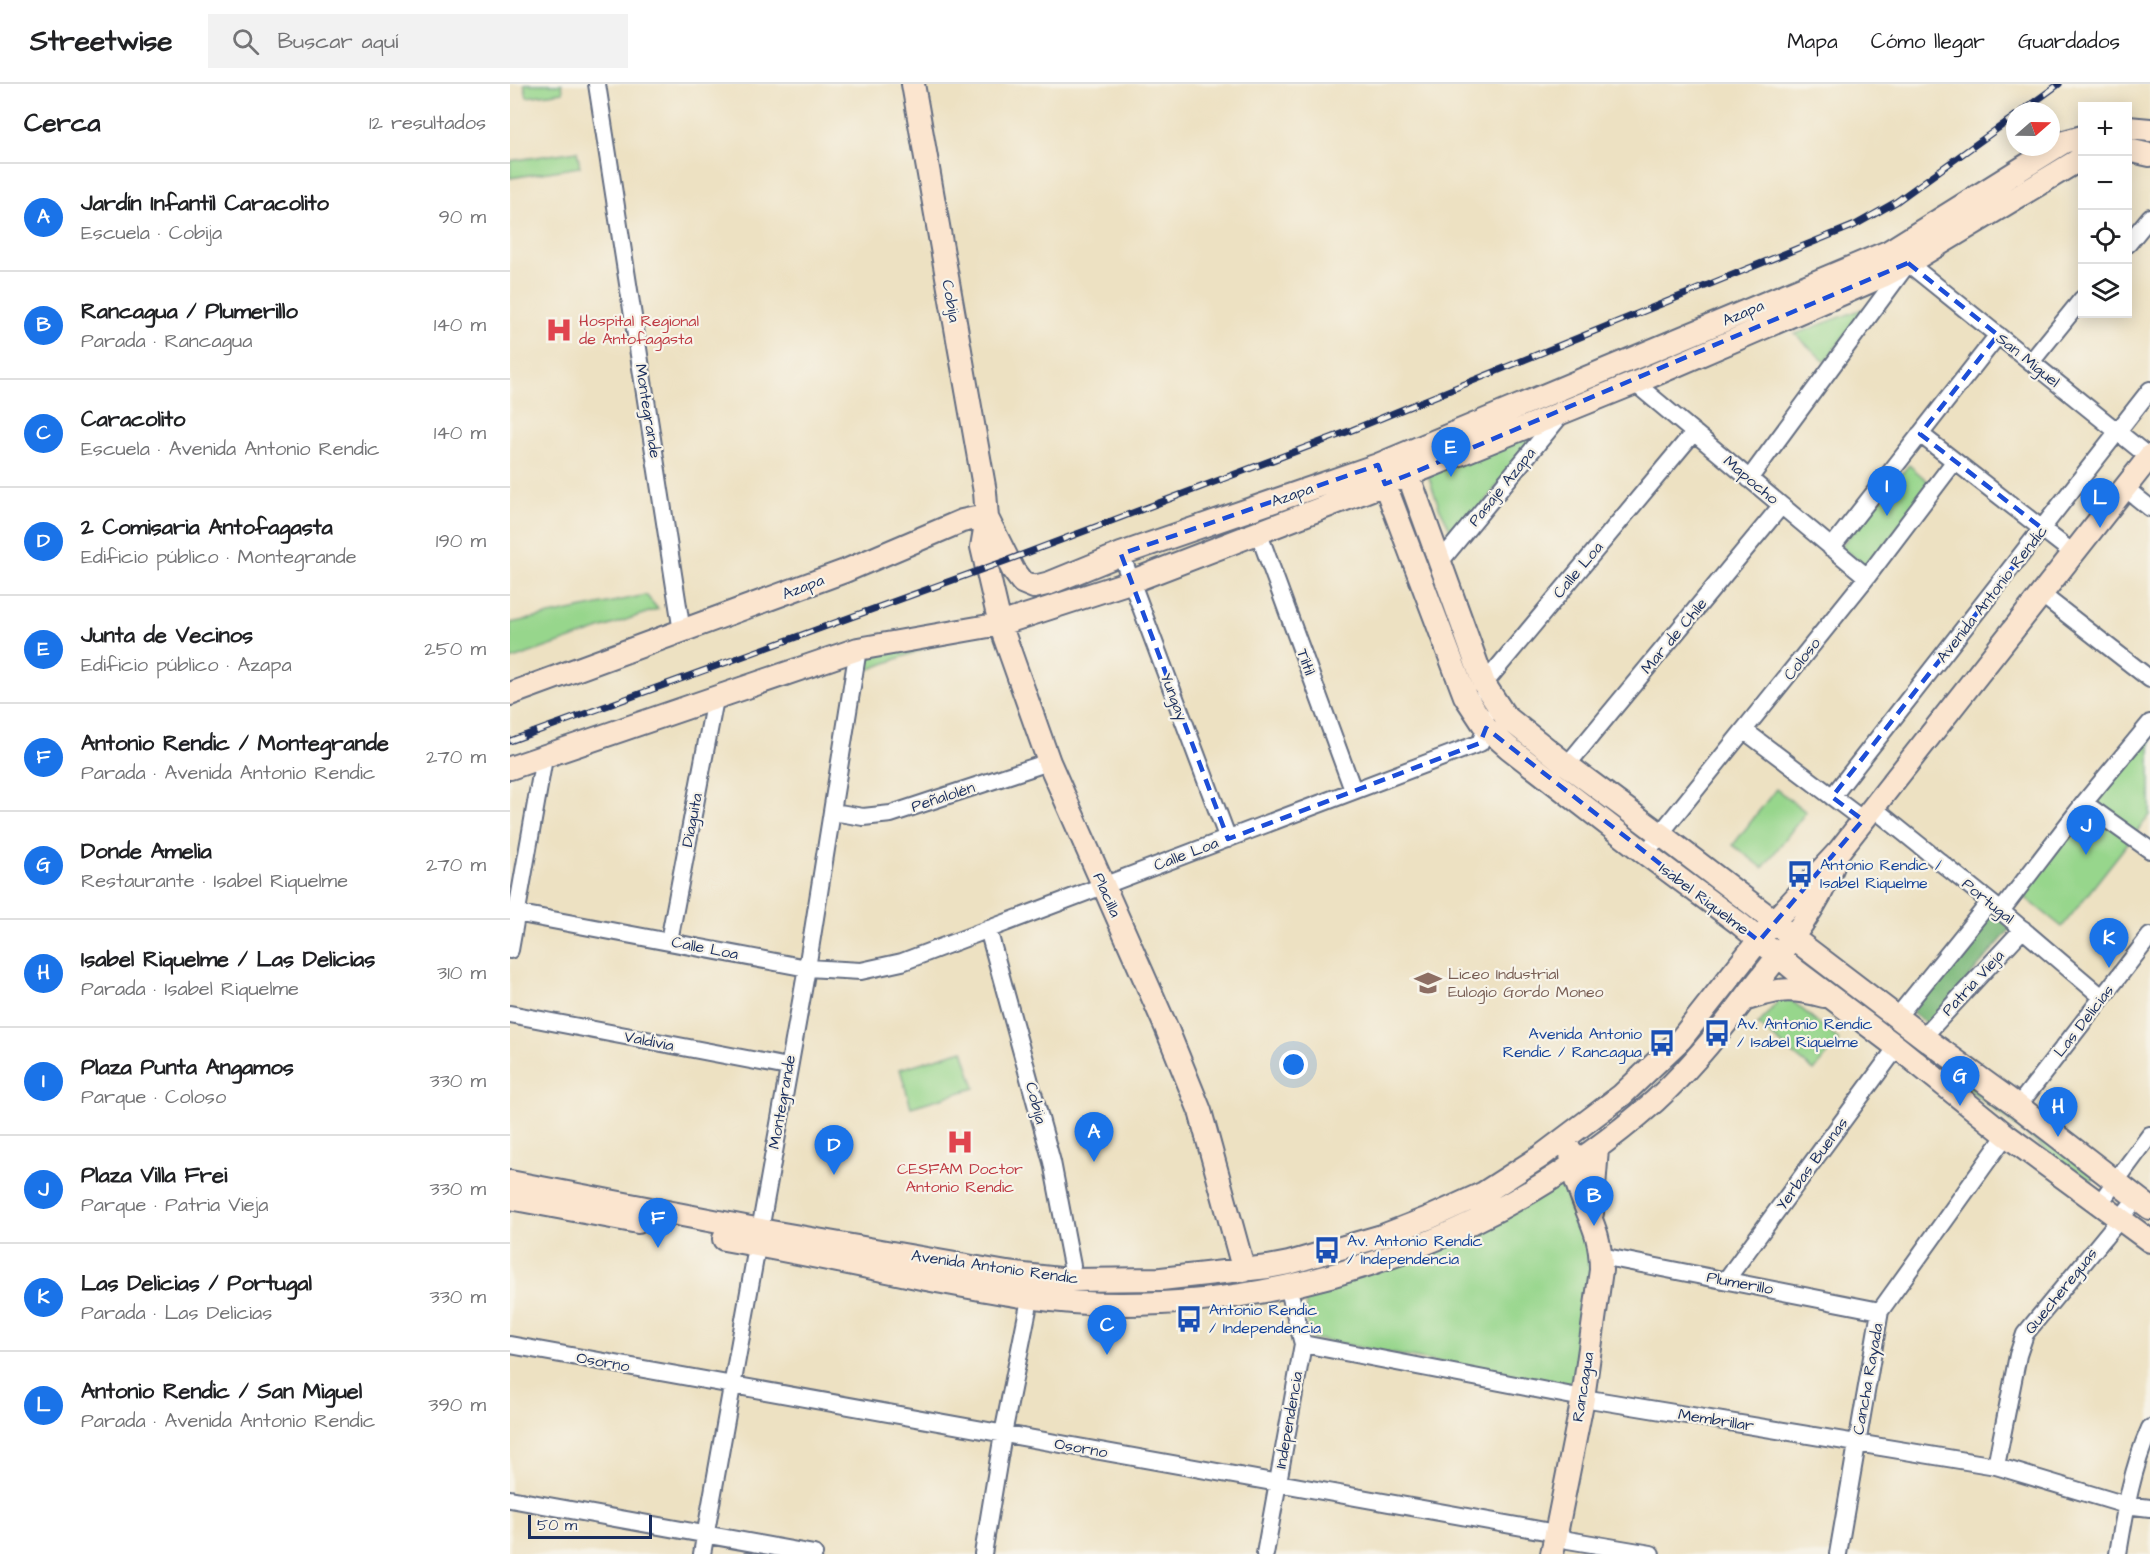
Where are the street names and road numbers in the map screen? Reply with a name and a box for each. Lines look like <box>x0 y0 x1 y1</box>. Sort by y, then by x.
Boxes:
street label: Cobija <box>936 278 966 324</box>
street label: Azapa <box>1719 294 1767 332</box>
street label: San Miguel <box>1991 328 2064 393</box>
street label: Montegrande <box>629 362 666 460</box>
street label: Pasaje Azapa <box>1463 443 1541 531</box>
street label: Mapocho <box>1719 450 1783 510</box>
street label: Azapa <box>1268 478 1316 512</box>
street label: Avenida Antonio Rendic <box>1931 521 2053 667</box>
street label: Calle Loa <box>1548 537 1608 603</box>
street label: Azapa <box>779 569 827 605</box>
street label: Mar de Chile <box>1636 593 1712 679</box>
street label: Coloso <box>1778 633 1826 685</box>
street label: Tiltil <box>1291 646 1321 678</box>
street label: Yungay <box>1154 670 1193 725</box>
street label: Peñalolén <box>908 776 978 818</box>
street label: Diaguita <box>676 791 709 849</box>
street label: Calle Loa <box>1150 832 1222 876</box>
street label: Isabel Riquelme <box>1654 858 1754 940</box>
street label: Placilla <box>1087 869 1127 921</box>
street label: Portugal <box>1957 873 2019 930</box>
street label: Calle Loa <box>670 931 740 965</box>
street label: Patria Vieja <box>1937 945 2009 1021</box>
street label: Las Delicias <box>2049 980 2119 1062</box>
street label: Valdivia <box>622 1025 676 1057</box>
street label: Montegrande <box>763 1053 802 1151</box>
street label: Cobija <box>1020 1080 1052 1126</box>
street label: Yerbas Buenas <box>1771 1113 1853 1215</box>
street label: Quechereguas <box>2019 1243 2103 1339</box>
street label: Avenida Antonio Rendic <box>910 1244 1080 1290</box>
street label: Plumerillo <box>1705 1266 1775 1300</box>
street label: Cancha Rayada <box>1847 1322 1890 1437</box>
street label: Osorno <box>575 1347 631 1377</box>
street label: Rancagua <box>1567 1351 1600 1424</box>
street label: Independencia <box>1270 1370 1308 1470</box>
street label: Membrillar <box>1676 1403 1756 1437</box>
street label: Osorno <box>1053 1433 1109 1463</box>

